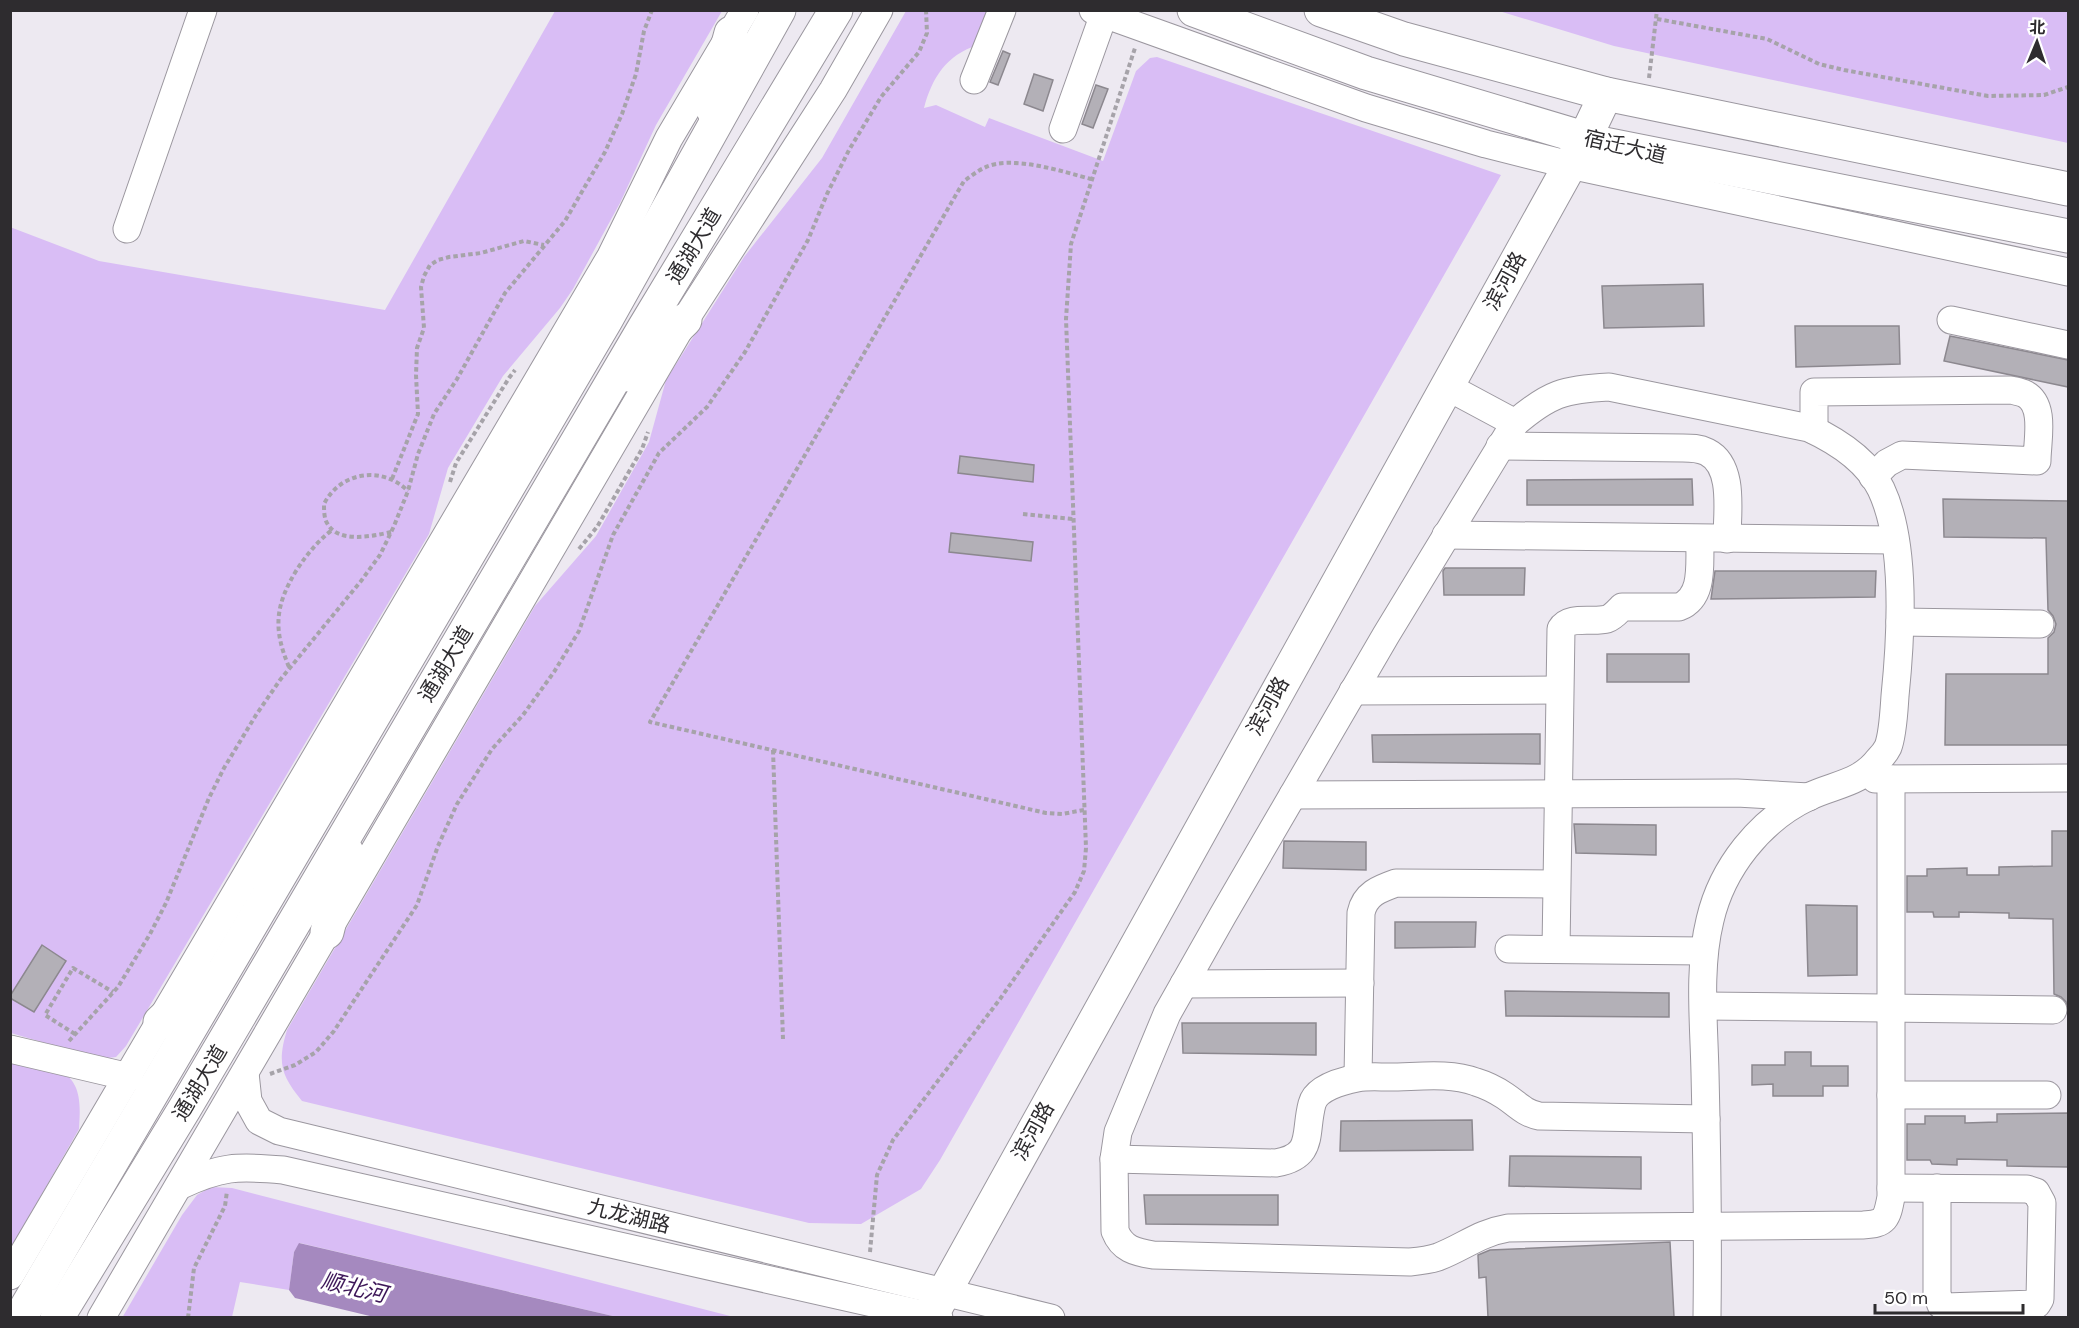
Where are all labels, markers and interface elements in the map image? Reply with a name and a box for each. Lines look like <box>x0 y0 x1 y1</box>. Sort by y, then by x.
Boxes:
north arrow <box>2007 12 2067 72</box>
text: 北 <box>2029 17 2046 38</box>
street label: 宿迁大道 <box>1581 124 1669 170</box>
street label: 通湖大道 <box>660 203 728 289</box>
street label: 滨河路 <box>1477 247 1533 315</box>
street label: 通湖大道 <box>412 621 480 707</box>
street label: 滨河路 <box>1240 672 1296 740</box>
street label: 通湖大道 <box>166 1040 234 1126</box>
street label: 滨河路 <box>1005 1097 1061 1165</box>
street label: 九龙湖路 <box>585 1192 673 1240</box>
water label: 顺北河 <box>318 1266 393 1310</box>
scale bar <box>1875 1277 2024 1315</box>
text: 50 m <box>1884 1286 1928 1310</box>

